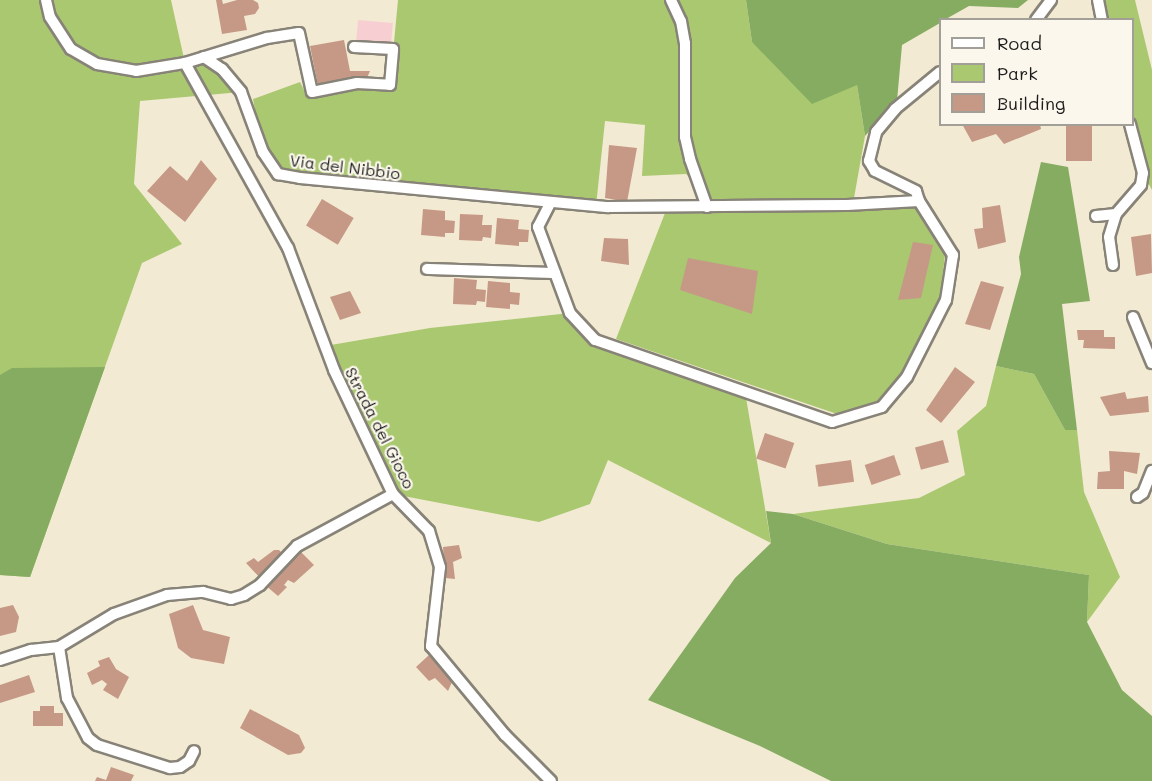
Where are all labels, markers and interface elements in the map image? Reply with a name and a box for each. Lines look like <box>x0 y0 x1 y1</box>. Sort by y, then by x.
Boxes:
legend <box>939 18 1134 126</box>
text: Road <box>997 31 1042 55</box>
text: Park <box>997 61 1038 85</box>
text: Building <box>997 91 1065 115</box>
street label: Via del Nibbio <box>289 151 401 183</box>
street label: Strada del Gioco <box>341 364 419 492</box>

